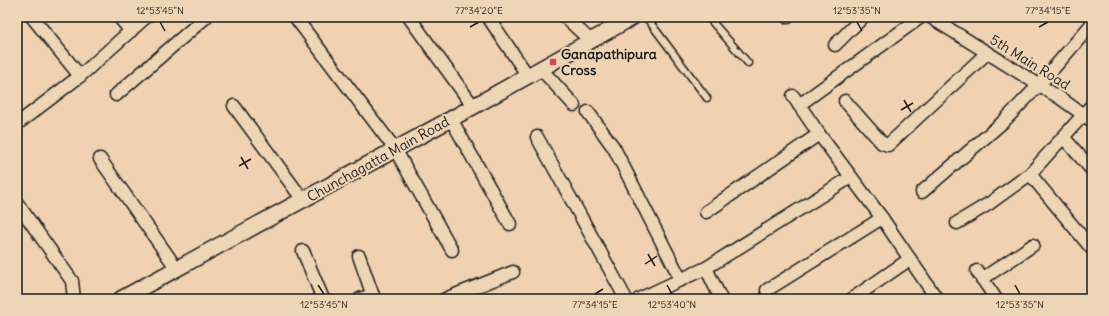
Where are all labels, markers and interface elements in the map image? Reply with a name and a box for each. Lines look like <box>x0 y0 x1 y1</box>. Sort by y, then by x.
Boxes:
text: 12°53'45"N <box>136 4 184 17</box>
text: 77°34'20"E <box>455 4 503 17</box>
text: 12°53'35"N <box>833 4 881 17</box>
text: 77°34'15"E <box>1025 4 1071 17</box>
street label: 5th Main Road <box>987 30 1073 94</box>
place label: Ganapathipura Cross <box>561 45 657 79</box>
marker: Ganapathipura Cross <box>548 57 558 67</box>
street label: Chunchagatta Main Road <box>304 112 452 206</box>
text: 12°53'45"N <box>300 298 348 311</box>
text: 77°34'15"E <box>572 298 618 311</box>
text: 12°53'40"N <box>648 298 696 311</box>
text: 12°53'35"N <box>996 298 1044 311</box>

